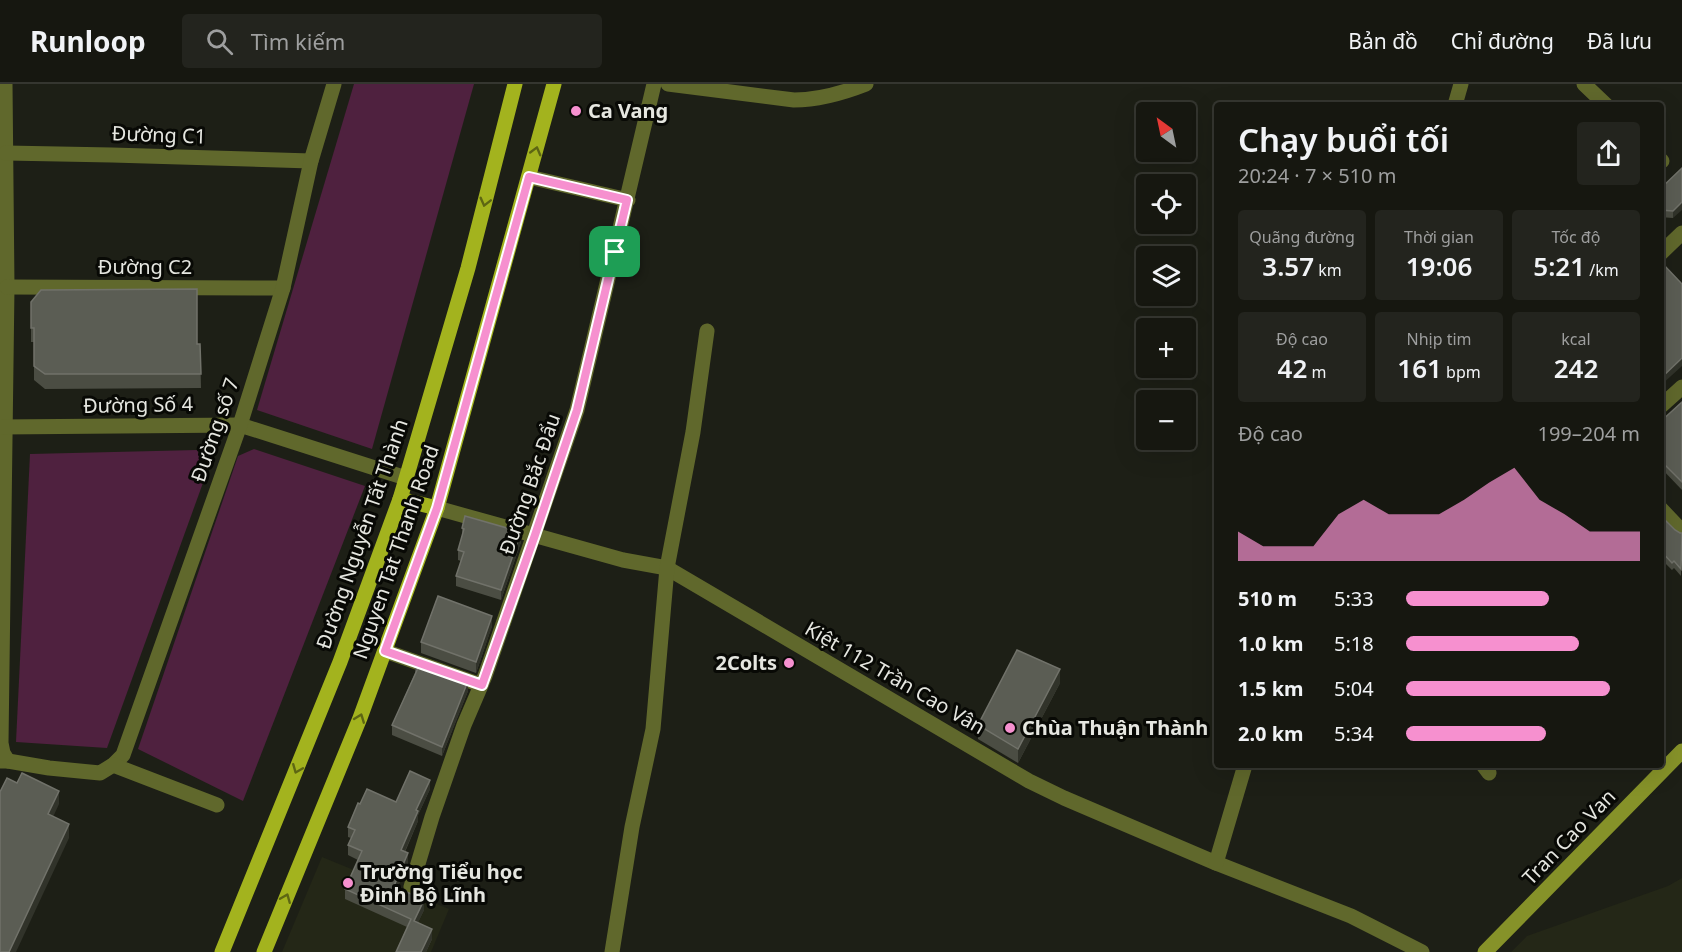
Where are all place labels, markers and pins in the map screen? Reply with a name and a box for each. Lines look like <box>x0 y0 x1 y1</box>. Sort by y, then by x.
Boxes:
place label: Ca Vang <box>588 97 668 124</box>
marker: Ca Vang <box>569 104 583 118</box>
pin <box>589 226 640 277</box>
place label: 2Colts <box>716 649 777 676</box>
marker: 2Colts <box>782 656 796 670</box>
place label: Chùa Thuận Thành <box>1022 714 1208 741</box>
marker: Chùa Thuận Thành <box>1003 721 1017 735</box>
place label: Trường Tiểu học Đinh Bộ Lĩnh <box>360 858 523 908</box>
marker: Trường Tiểu học Đinh Bộ Lĩnh <box>341 876 355 890</box>

